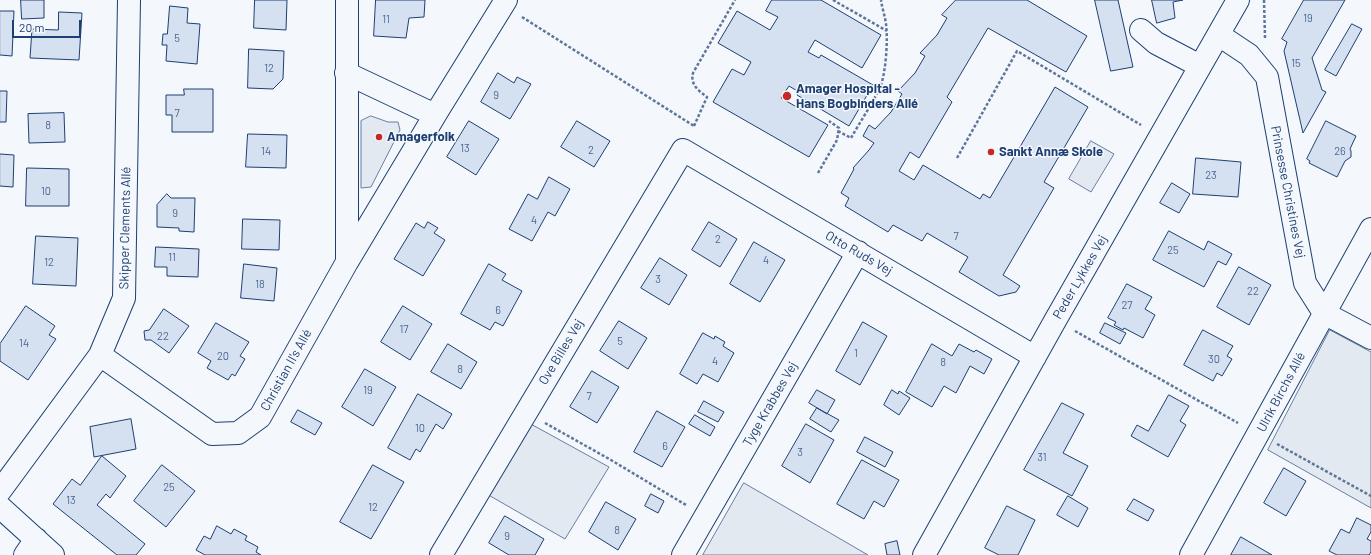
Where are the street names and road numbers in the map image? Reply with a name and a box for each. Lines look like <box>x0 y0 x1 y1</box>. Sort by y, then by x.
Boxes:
street label: Prinsesse Christines Vej <box>1268 124 1308 260</box>
street label: Skipper Clements Allé <box>116 167 134 289</box>
street label: Otto Ruds Vej <box>823 227 895 279</box>
street label: Peder Lykkes Vej <box>1050 232 1110 322</box>
street label: Ove Billes Vej <box>535 316 587 388</box>
street label: Christian II's Allé <box>257 326 315 414</box>
street label: Ulrik Birchs Allé <box>1253 349 1309 435</box>
street label: Tyge Krabbes Vej <box>739 359 801 449</box>

